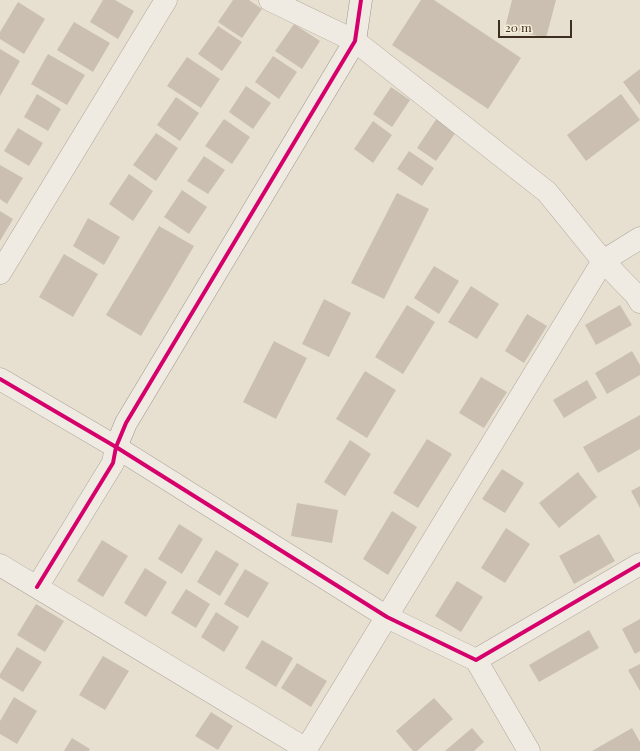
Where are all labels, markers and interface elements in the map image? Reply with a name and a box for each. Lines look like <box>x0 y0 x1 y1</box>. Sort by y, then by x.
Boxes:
scale bar <box>500 12 574 38</box>
text: 20 m <box>505 19 532 35</box>

